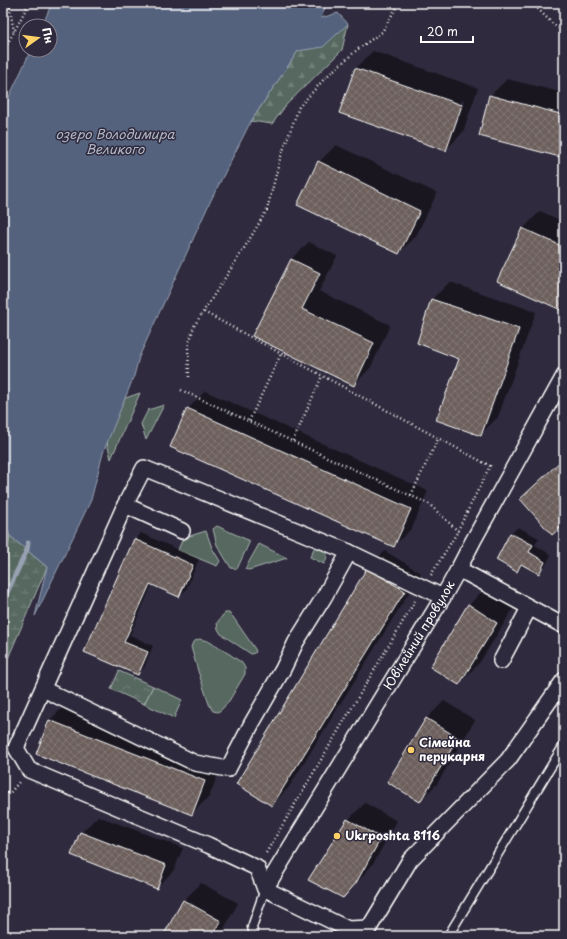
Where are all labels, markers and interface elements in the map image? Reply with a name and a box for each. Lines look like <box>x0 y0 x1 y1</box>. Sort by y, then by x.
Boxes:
north arrow <box>18 18 58 58</box>
scale bar <box>421 18 473 44</box>
text: 20 m <box>427 22 458 40</box>
text: Пн <box>38 26 58 45</box>
water label: озеро Володимира Великого <box>55 124 175 158</box>
street label: Ювілейний провулок <box>379 576 459 693</box>
place label: Сімейна перукарня <box>419 733 485 765</box>
marker: Сімейна перукарня <box>406 745 416 755</box>
place label: Ukrposhta 8116 <box>345 826 440 844</box>
marker: Ukrposhta 8116 <box>332 831 342 841</box>

